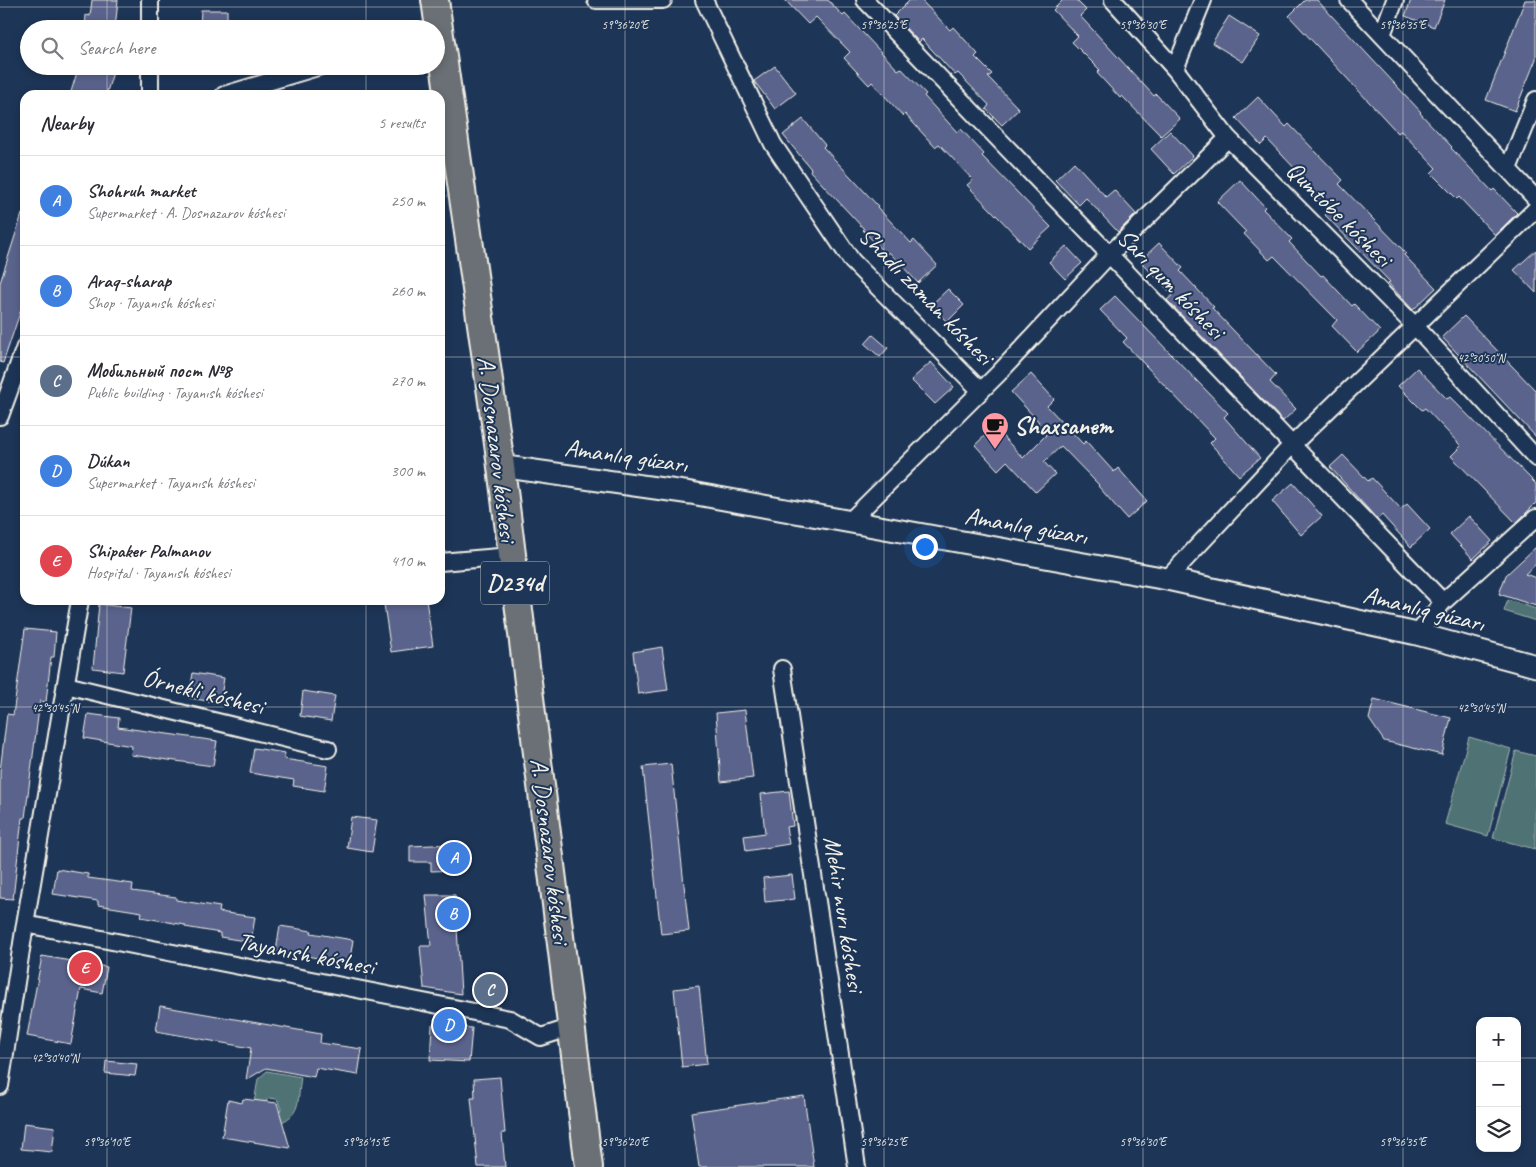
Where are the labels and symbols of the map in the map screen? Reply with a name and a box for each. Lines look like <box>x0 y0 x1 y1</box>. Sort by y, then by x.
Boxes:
text: 59°36'20"E <box>602 17 650 33</box>
text: 59°36'25"E <box>861 17 909 33</box>
text: 59°36'30"E <box>1120 17 1168 33</box>
text: 59°36'35"E <box>1380 17 1428 33</box>
street label: Qumtóbe kóshesi <box>1279 154 1401 276</box>
street label: Shadlı zaman kóshesi <box>852 220 1003 374</box>
street label: Sarı qum kóshesi <box>1110 222 1234 348</box>
text: 42°30'50"N <box>1457 350 1506 366</box>
street label: A. Dosnazarov kóshesi <box>470 355 525 547</box>
place label: Shaxsanem <box>1014 410 1114 442</box>
cafe icon: Shaxsanem <box>980 411 1010 450</box>
street label: Amanlıq gúzarı <box>563 432 691 481</box>
street label: Amanlıq gúzarı <box>962 500 1091 553</box>
your location <box>912 534 938 560</box>
road number: D234d <box>481 562 549 604</box>
street label: Amanlıq gúzarı <box>1360 579 1489 640</box>
street label: Órnekli kóshesi <box>139 661 270 723</box>
text: 42°30'45"N <box>31 700 80 716</box>
text: 42°30'45"N <box>1457 700 1506 716</box>
street label: A. Dosnazarov kóshesi <box>523 757 578 949</box>
street label: Mehir nurı kóshesi <box>816 834 873 997</box>
pin: A <box>438 839 470 877</box>
pin: B <box>437 895 469 933</box>
street label: Tayanısh kóshesi <box>235 925 381 984</box>
pin: E <box>69 949 101 987</box>
pin: C <box>474 971 506 1009</box>
pin: D <box>433 1006 465 1044</box>
text: 42°30'40"N <box>31 1050 80 1066</box>
text: 59°36'10"E <box>84 1134 132 1150</box>
text: 59°36'15"E <box>343 1134 391 1150</box>
text: 59°36'20"E <box>602 1134 650 1150</box>
text: 59°36'25"E <box>861 1134 909 1150</box>
text: 59°36'30"E <box>1120 1134 1168 1150</box>
text: 59°36'35"E <box>1380 1134 1428 1150</box>

